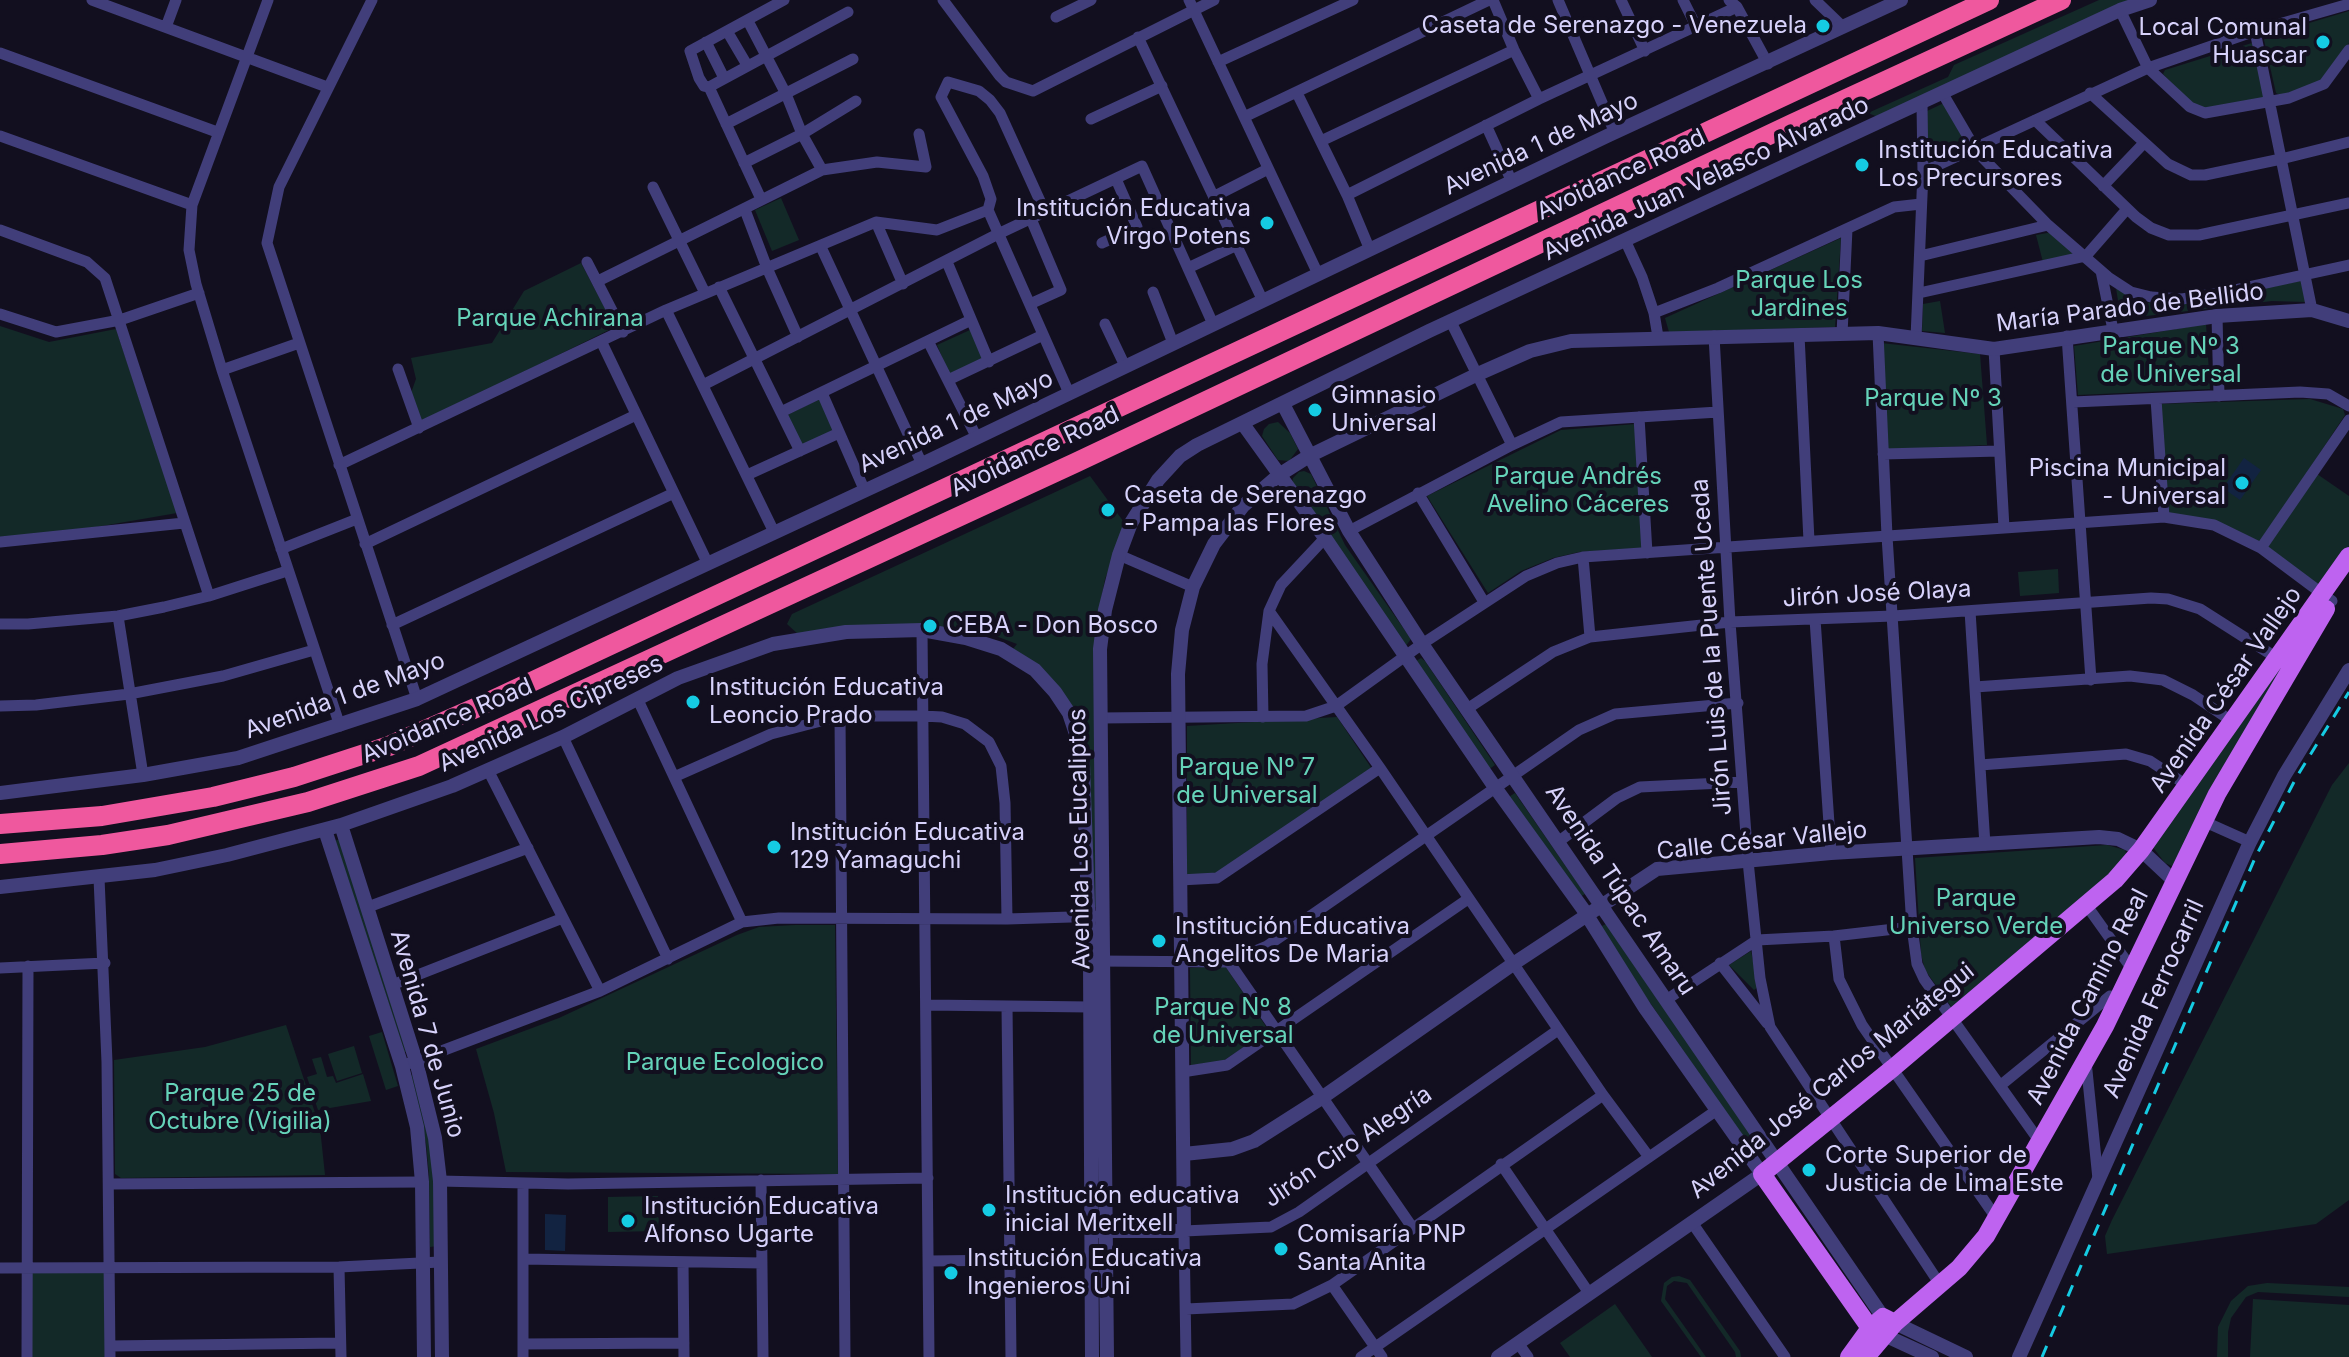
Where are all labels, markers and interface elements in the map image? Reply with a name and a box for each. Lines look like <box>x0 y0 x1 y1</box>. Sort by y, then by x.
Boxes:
place label: Caseta de Serenazgo - Venezuela <box>1422 12 1807 40</box>
place label: Local Comunal Huascar <box>2138 14 2307 70</box>
marker: Caseta de Serenazgo - Venezuela <box>1814 17 1832 35</box>
marker: Local Comunal Huascar <box>2314 33 2332 51</box>
street label: Avenida 1 de Mayo <box>1439 86 1643 202</box>
street label: Avenida Juan Velasco Alvarado <box>1538 91 1874 267</box>
street label: Avoidance Road <box>1532 123 1710 227</box>
place label: Institución Educativa Los Precursores <box>1878 137 2113 193</box>
marker: Institución Educativa Los Precursores <box>1853 156 1871 174</box>
place label: Institución Educativa Virgo Potens <box>1016 195 1251 251</box>
marker: Institución Educativa Virgo Potens <box>1258 214 1276 232</box>
park label: Parque Los Jardines <box>1735 267 1863 323</box>
street label: María Parado de Bellido <box>1995 277 2265 339</box>
park label: Parque Achirana <box>456 305 644 333</box>
park label: Parque Nº 3 de Universal <box>2100 333 2242 389</box>
street label: Avenida 1 de Mayo <box>854 364 1058 480</box>
place label: Gimnasio Universal <box>1331 382 1437 438</box>
park label: Parque Nº 3 <box>1864 385 2002 413</box>
street label: Avoidance Road <box>946 400 1124 504</box>
marker: Gimnasio Universal <box>1306 401 1324 419</box>
place label: Piscina Municipal - Universal <box>2029 455 2226 511</box>
park label: Parque Andrés Avelino Cáceres <box>1487 463 1669 519</box>
marker: Piscina Municipal - Universal <box>2233 474 2251 492</box>
street label: Jirón Luis de la Puente Uceda <box>1686 478 1738 816</box>
place label: Caseta de Serenazgo - Pampa las Flores <box>1124 482 1367 538</box>
marker: Caseta de Serenazgo - Pampa las Flores <box>1099 501 1117 519</box>
street label: Jirón José Olaya <box>1782 575 1972 613</box>
street label: Avenida César Vallejo <box>2144 581 2308 799</box>
place label: CEBA - Don Bosco <box>946 612 1158 640</box>
marker: CEBA - Don Bosco <box>921 617 939 635</box>
street label: Avenida 1 de Mayo <box>241 646 449 746</box>
street label: Avenida Los Cipreses <box>434 649 668 779</box>
street label: Avoidance Road <box>357 672 537 770</box>
place label: Institución Educativa Leoncio Prado <box>709 674 944 730</box>
marker: Institución Educativa Leoncio Prado <box>684 693 702 711</box>
street label: Avenida Los Eucaliptos <box>1063 708 1097 970</box>
park label: Parque Nº 7 de Universal <box>1176 754 1318 810</box>
street label: Avenida Túpac Amaru <box>1539 779 1701 1001</box>
street label: Calle César Vallejo <box>1655 816 1869 866</box>
place label: Institución Educativa 129 Yamaguchi <box>790 819 1025 875</box>
marker: Institución Educativa 129 Yamaguchi <box>765 838 783 856</box>
street label: Avenida Camino Real <box>2021 884 2155 1110</box>
park label: Parque Universo Verde <box>1889 885 2063 941</box>
street label: Avenida Ferrocarril <box>2097 895 2211 1103</box>
place label: Institución Educativa Angelitos De Maria <box>1175 913 1410 969</box>
street label: Avenida 7 de Junio <box>384 927 470 1141</box>
marker: Institución Educativa Angelitos De Maria <box>1150 932 1168 950</box>
street label: Avenida José Carlos Mariátegui <box>1684 957 1980 1205</box>
park label: Parque Nº 8 de Universal <box>1152 994 1294 1050</box>
park label: Parque Ecologico <box>626 1049 824 1077</box>
park label: Parque 25 de Octubre (Vigilia) <box>148 1080 332 1136</box>
street label: Jirón Ciro Alegría <box>1259 1080 1437 1214</box>
place label: Corte Superior de Justicia de Lima Este <box>1825 1142 2064 1198</box>
marker: Corte Superior de Justicia de Lima Este <box>1800 1161 1818 1179</box>
place label: Institución educativa inicial Meritxell <box>1005 1182 1240 1238</box>
place label: Institución Educativa Alfonso Ugarte <box>644 1193 879 1249</box>
marker: Institución educativa inicial Meritxell <box>980 1201 998 1219</box>
marker: Institución Educativa Alfonso Ugarte <box>619 1212 637 1230</box>
place label: Comisaría PNP Santa Anita <box>1297 1221 1466 1277</box>
marker: Comisaría PNP Santa Anita <box>1272 1240 1290 1258</box>
place label: Institución Educativa Ingenieros Uni <box>967 1245 1202 1301</box>
marker: Institución Educativa Ingenieros Uni <box>942 1264 960 1282</box>

